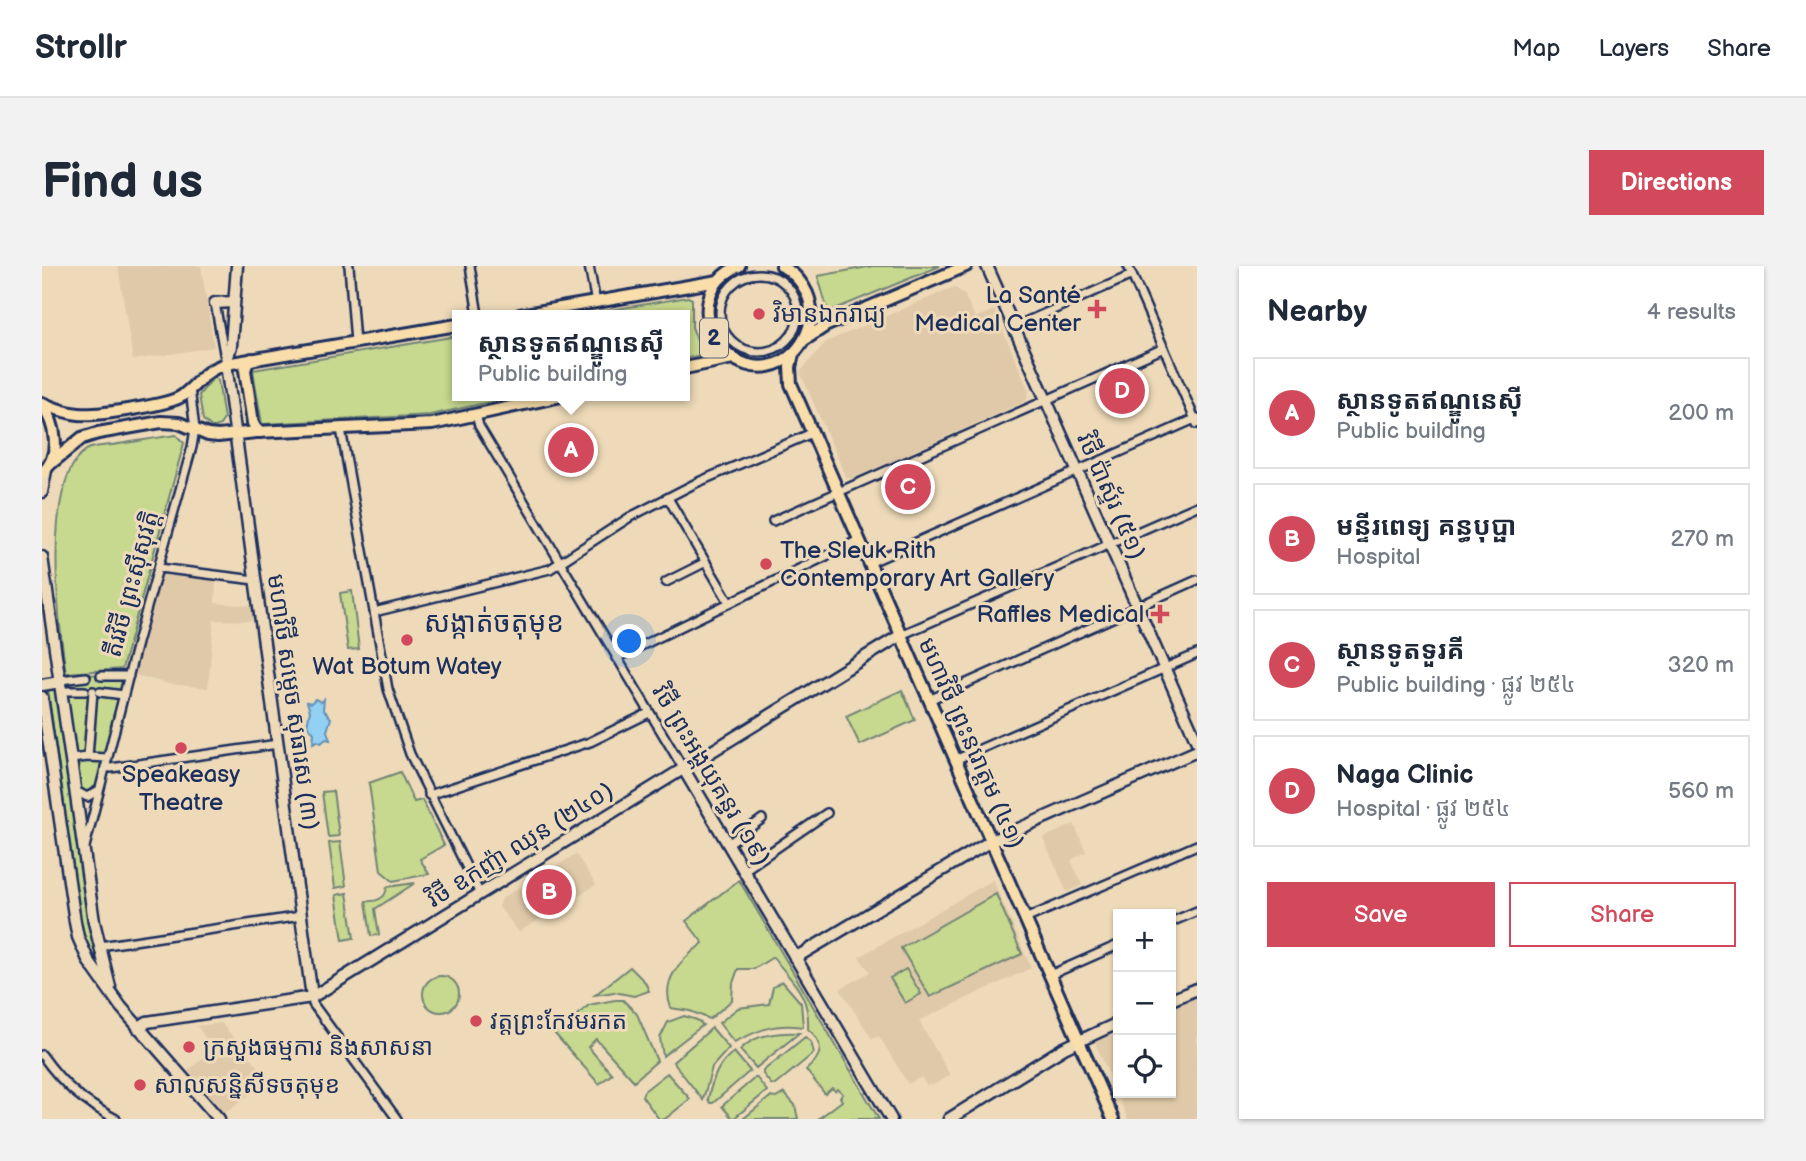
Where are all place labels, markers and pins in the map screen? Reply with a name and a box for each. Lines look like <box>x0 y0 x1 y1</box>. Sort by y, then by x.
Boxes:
place label: La Santé Medical Center <box>914 281 1081 338</box>
place label: វិមានឯករាជ្យ <box>772 299 886 329</box>
marker: La Santé Medical Center <box>1087 299 1107 319</box>
marker: វិមានឯករាជ្យ <box>751 306 767 322</box>
pin: D <box>1099 365 1145 417</box>
pin: A <box>548 424 594 476</box>
pin: C <box>885 461 931 513</box>
place label: The Sleuk Rith Contemporary Art Gallery <box>780 536 1055 593</box>
marker: The Sleuk Rith Contemporary Art Gallery <box>758 556 774 572</box>
place label: Raffles Medical <box>977 600 1144 629</box>
marker: Raffles Medical <box>1150 604 1170 624</box>
marker: Wat Botum Watey <box>399 632 415 648</box>
place label: Wat Botum Watey <box>312 652 502 681</box>
marker: Speakeasy Theatre <box>173 740 189 756</box>
place label: Speakeasy Theatre <box>122 760 240 817</box>
pin: B <box>526 866 572 918</box>
place label: វត្តព្រះកែវមរកត <box>490 1007 627 1036</box>
marker: វត្តព្រះកែវមរកត <box>468 1013 484 1029</box>
place label: ក្រសួងធម្មការ និងសាសនា <box>203 1033 433 1062</box>
marker: ក្រសួងធម្មការ និងសាសនា <box>181 1039 197 1055</box>
place label: សាលសន្និសីទចតុមុខ <box>154 1071 340 1100</box>
marker: សាលសន្និសីទចតុមុខ <box>132 1077 148 1093</box>

